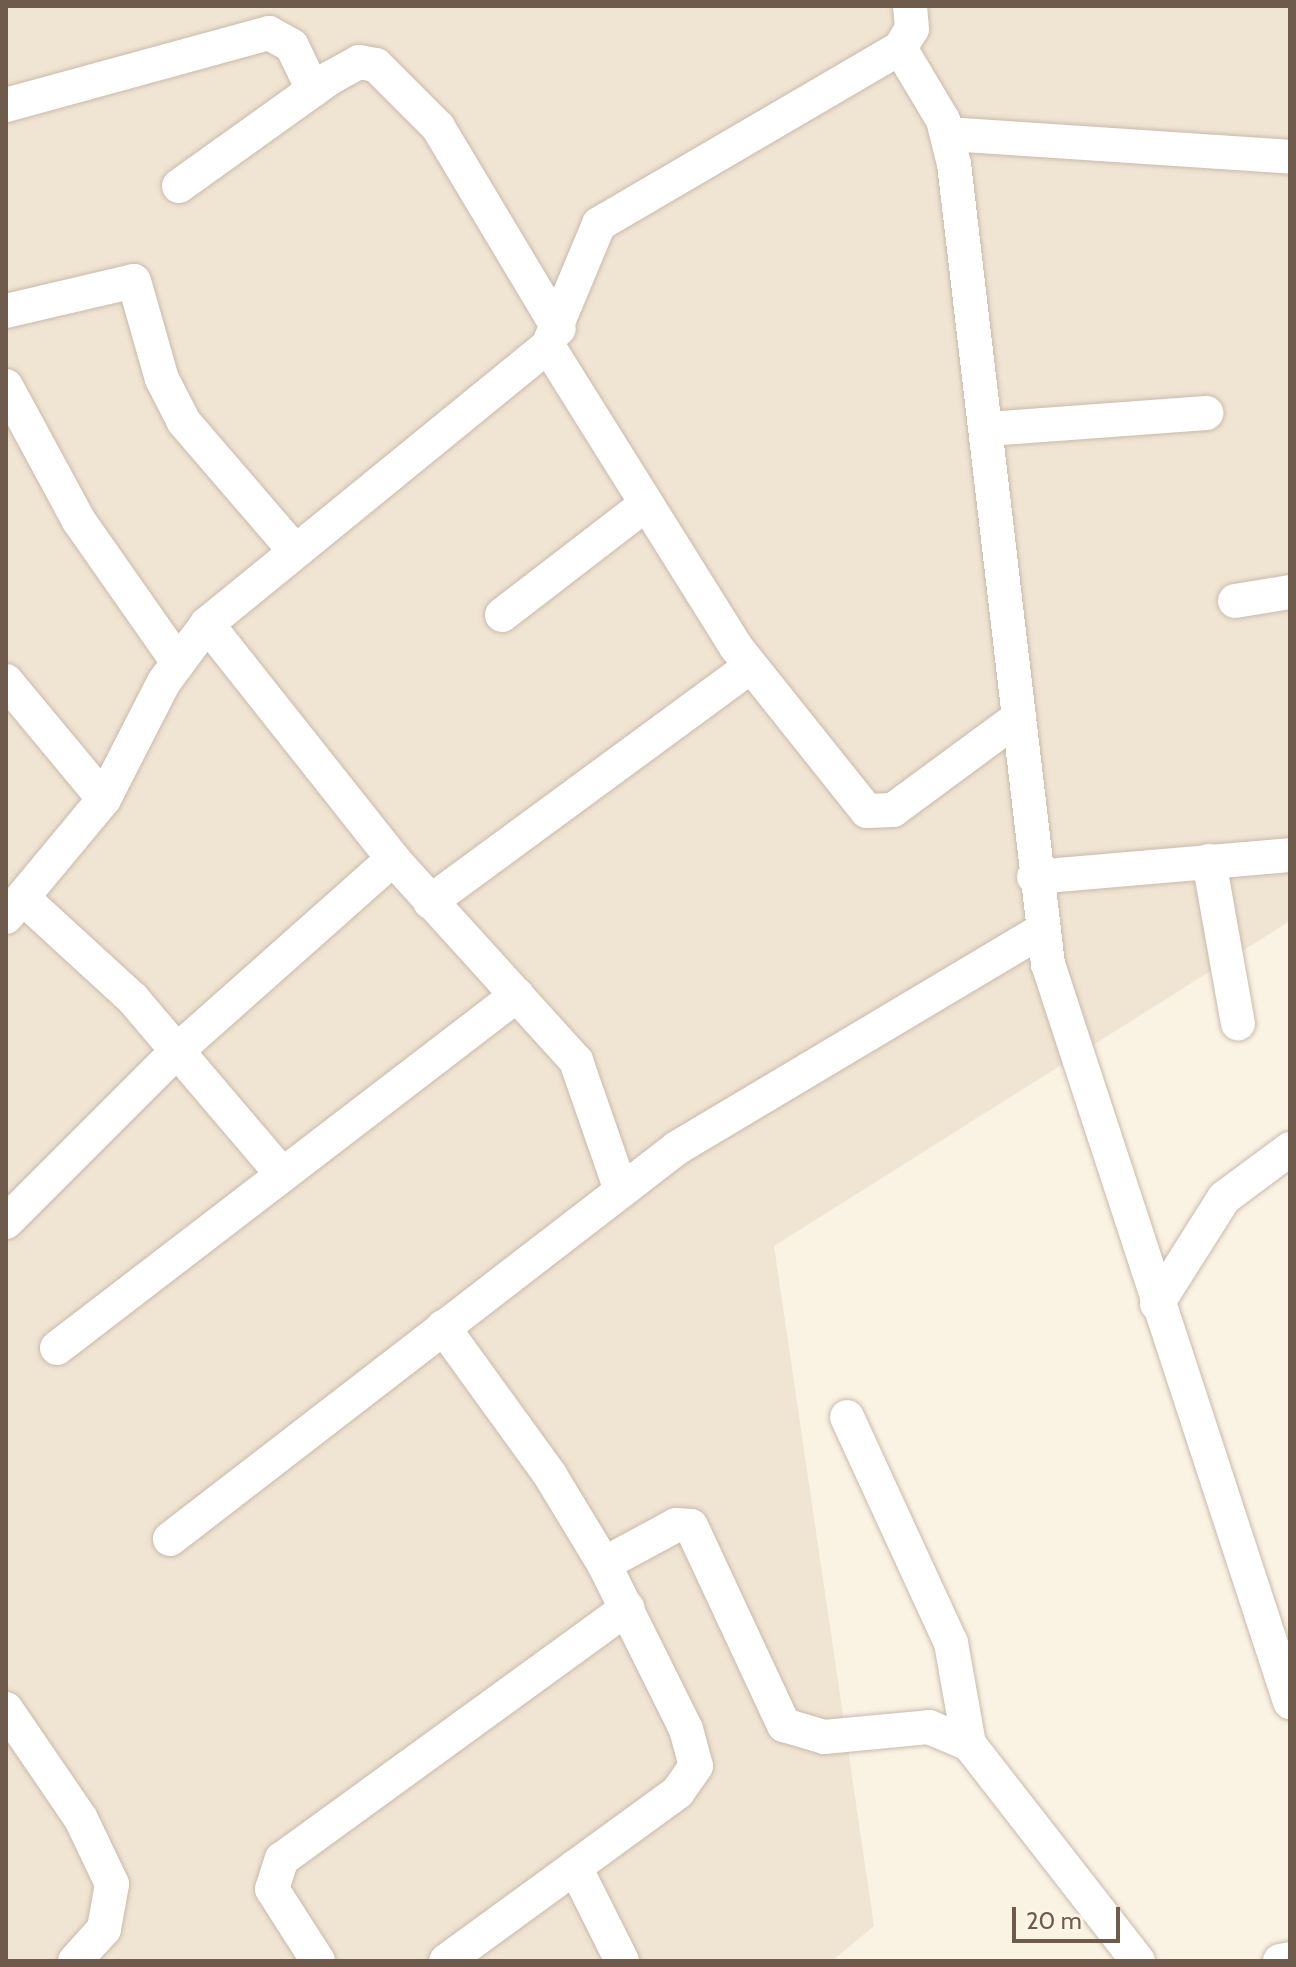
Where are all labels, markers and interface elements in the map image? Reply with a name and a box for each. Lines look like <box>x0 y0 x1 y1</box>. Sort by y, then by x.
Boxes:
scale bar <box>1016 1891 1124 1941</box>
text: 20 m <box>1026 1906 1082 1935</box>

